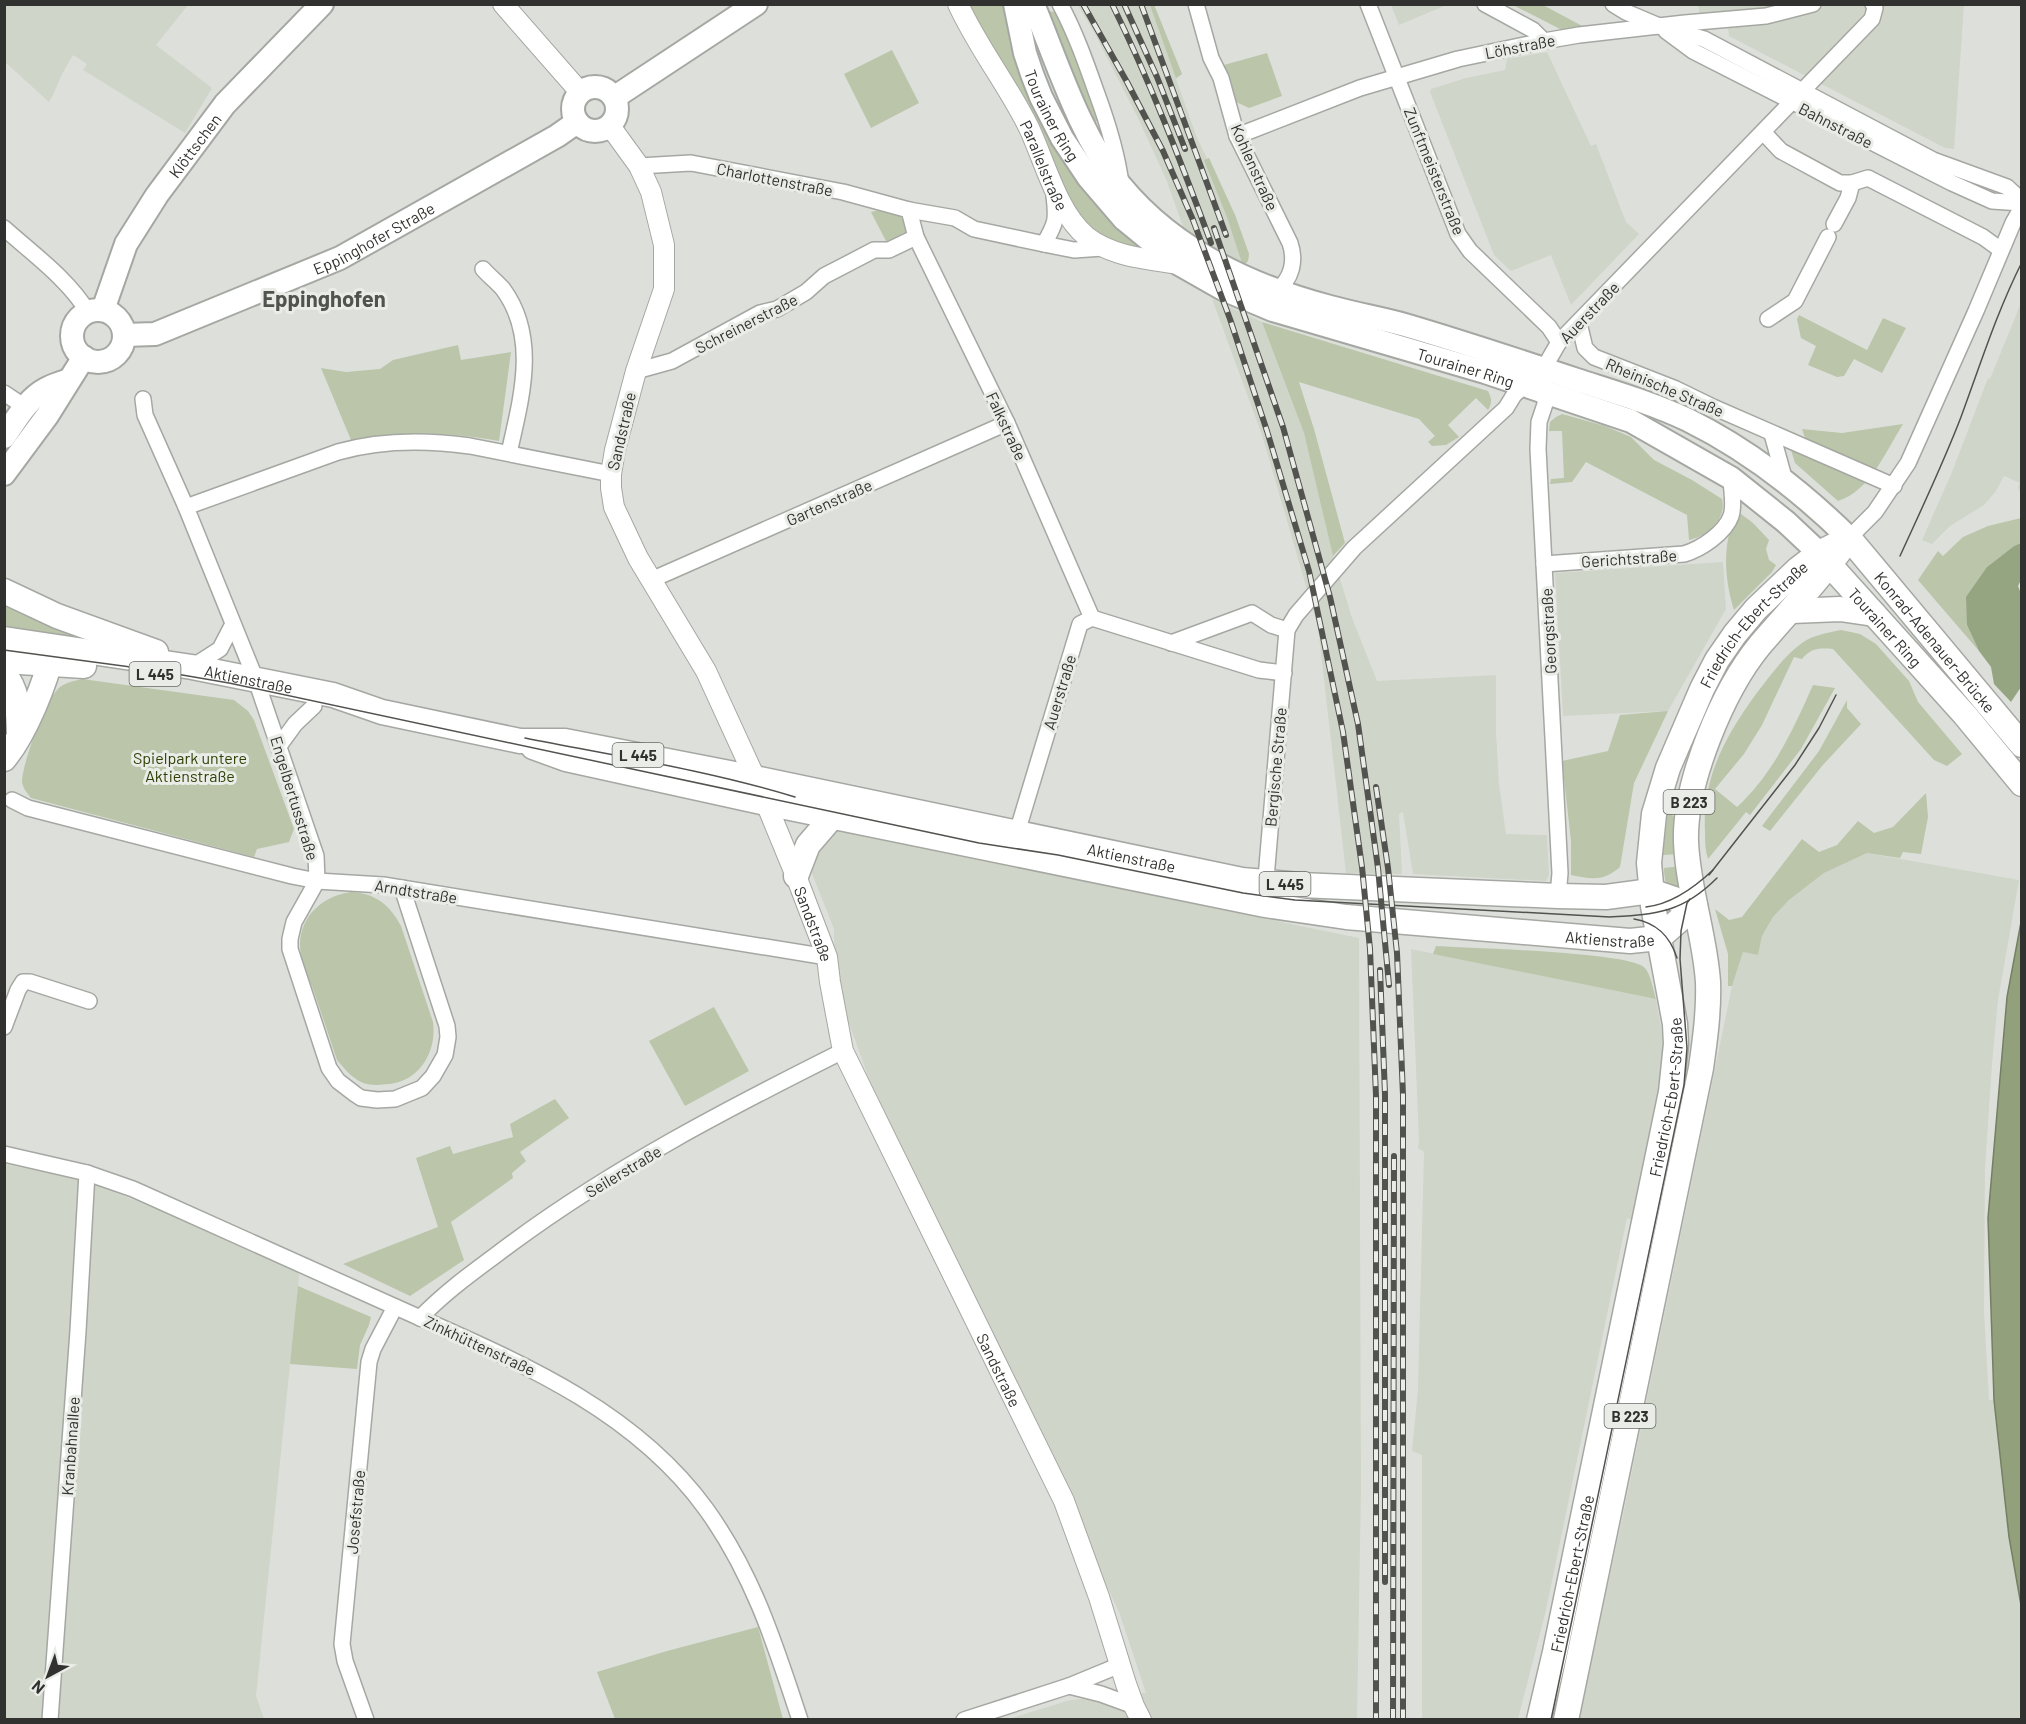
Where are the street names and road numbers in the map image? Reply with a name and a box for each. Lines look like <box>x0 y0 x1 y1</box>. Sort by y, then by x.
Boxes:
street label: Löhstraße <box>1483 30 1557 62</box>
street label: Tourainer Ring <box>1022 67 1084 164</box>
street label: Bahnstraße <box>1796 98 1876 152</box>
street label: Zunftmeisterstraße <box>1401 105 1469 237</box>
street label: Klöttschen <box>164 109 224 181</box>
street label: Parallelstraße <box>1017 117 1072 213</box>
street label: Kohlenstraße <box>1227 121 1283 213</box>
street label: Charlottenstraße <box>715 158 835 200</box>
street label: Eppinghofer Straße <box>310 198 437 278</box>
street label: Auerstraße <box>1555 278 1623 346</box>
street label: Schreinerstraße <box>692 289 800 357</box>
street label: Tourainer Ring <box>1415 343 1517 391</box>
street label: Rheinische Straße <box>1603 354 1727 420</box>
street label: Falkstraße <box>983 389 1031 463</box>
street label: Sandstraße <box>603 390 639 472</box>
street label: Gartenstraße <box>783 475 875 529</box>
street label: Gerichtstraße <box>1581 545 1677 571</box>
street label: Friedrich-Ebert-Straße <box>1695 556 1811 691</box>
street label: Konrad-Adenauer-Brücke <box>1871 567 2000 716</box>
street label: Tourainer Ring <box>1845 583 1926 671</box>
street label: Georgstraße <box>1536 588 1560 674</box>
street label: Auerstraße <box>1039 652 1079 732</box>
street label: Aktienstraße <box>203 660 295 696</box>
road number: L 445 <box>130 662 180 686</box>
street label: Bergische Straße <box>1260 707 1290 827</box>
street label: Engelbertusstraße <box>267 734 323 862</box>
road number: L 445 <box>612 743 664 767</box>
road number: B 223 <box>1664 790 1714 814</box>
street label: Aktienstraße <box>1086 838 1177 875</box>
road number: L 445 <box>1260 872 1310 896</box>
street label: Arndtstraße <box>373 875 459 907</box>
street label: Sandstraße <box>791 883 837 962</box>
street label: Aktienstraße <box>1564 926 1656 951</box>
street label: Friedrich-Ebert-Straße <box>1644 1016 1686 1178</box>
street label: Seilerstraße <box>582 1141 664 1201</box>
street label: Zinkhüttenstraße <box>422 1311 538 1379</box>
street label: Sandstraße <box>973 1330 1026 1410</box>
street label: Kranbahnallee <box>57 1396 83 1496</box>
road number: B 223 <box>1604 1404 1656 1428</box>
street label: Josefstraße <box>342 1469 368 1555</box>
street label: Friedrich-Ebert-Straße <box>1546 1493 1597 1654</box>

